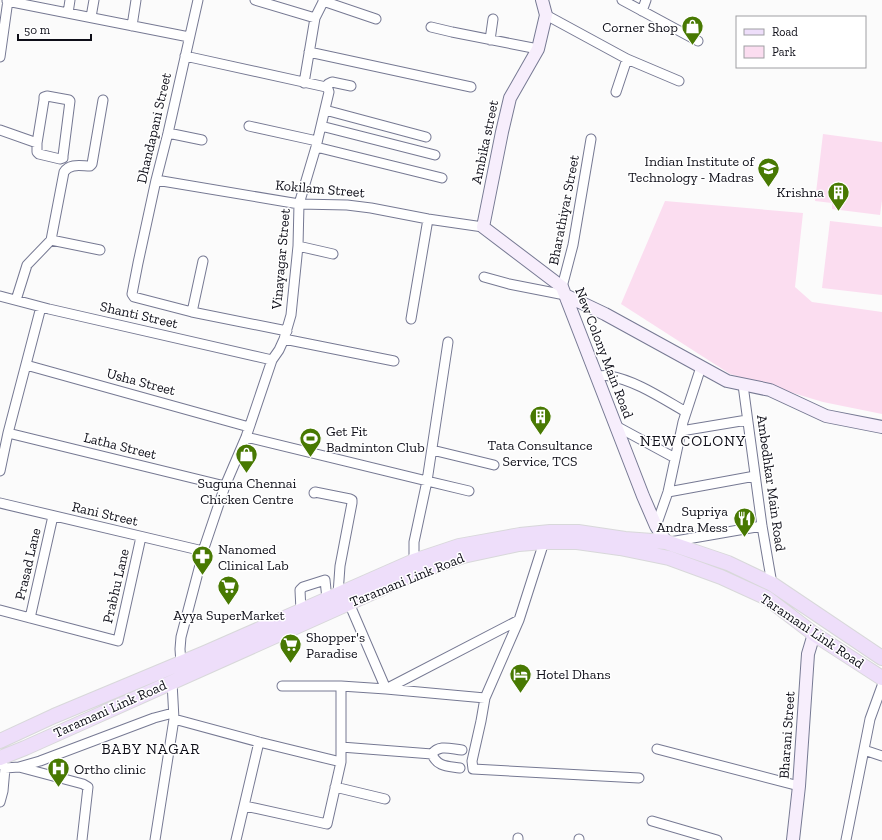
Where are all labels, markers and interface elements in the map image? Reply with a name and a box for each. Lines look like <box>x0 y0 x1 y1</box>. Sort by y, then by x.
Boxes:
shop icon: Corner Shop <box>680 14 706 47</box>
scale bar <box>18 16 91 42</box>
legend <box>736 16 866 68</box>
place label: Corner Shop <box>602 19 678 36</box>
text: 50 m <box>24 23 51 37</box>
text: Road <box>772 25 798 39</box>
text: Park <box>772 45 797 59</box>
street label: Dhandapani Street <box>133 70 175 185</box>
street label: Ambika street <box>468 98 502 186</box>
street label: Bharathiyar Street <box>545 153 583 267</box>
place label: Indian Institute of Technology - Madras <box>628 153 756 186</box>
school or university icon: Indian Institute of Technology - Madras <box>756 156 782 189</box>
street label: Kokilam Street <box>275 177 366 201</box>
building icon: Krishna <box>826 179 852 212</box>
place label: Krishna <box>776 184 824 201</box>
street label: Vinayagar Street <box>268 207 294 311</box>
street label: New Colony Main Road <box>571 285 637 421</box>
street label: Shanti Street <box>98 298 180 332</box>
street label: Usha Street <box>105 365 178 400</box>
building icon: Tata Consultance Service, TCS <box>527 404 553 437</box>
street label: Ambedhkar Main Road <box>753 414 789 553</box>
place label: Get Fit Badminton Club <box>326 423 425 456</box>
sports icon: Get Fit Badminton Club <box>298 426 324 459</box>
street label: Latha Street <box>82 429 159 463</box>
district label: NEW COLONY <box>640 432 746 450</box>
place label: Tata Consultance Service, TCS <box>487 437 593 470</box>
shop icon: Suguna Chennai Chicken Centre <box>234 442 260 475</box>
place label: Suguna Chennai Chicken Centre <box>198 475 297 508</box>
street label: Rani Street <box>70 498 141 530</box>
place label: Supriya Andra Mess <box>657 503 728 536</box>
restaurant icon: Supriya Andra Mess <box>731 506 757 539</box>
street label: Prasad Lane <box>11 526 45 602</box>
place label: Nanomed Clinical Lab <box>218 541 289 574</box>
pharmacy icon: Nanomed Clinical Lab <box>189 544 215 577</box>
street label: Prabhu Lane <box>99 547 133 625</box>
street label: Taramani Link Road <box>347 549 467 611</box>
supermarket icon: Ayya SuperMarket <box>216 574 242 607</box>
street label: Taramani Link Road <box>757 590 867 672</box>
place label: Ayya SuperMarket <box>173 607 285 624</box>
place label: Shopper's Paradise <box>306 629 365 662</box>
supermarket icon: Shopper's Paradise <box>278 632 304 665</box>
hotel icon: Hotel Dhans <box>507 661 533 694</box>
place label: Hotel Dhans <box>536 666 611 683</box>
street label: Taramani Link Road <box>51 676 169 742</box>
street label: Bharani Street <box>775 690 799 779</box>
district label: BABY NAGAR <box>102 740 200 758</box>
hospital icon: Ortho clinic <box>46 756 72 789</box>
place label: Ortho clinic <box>74 761 146 778</box>

